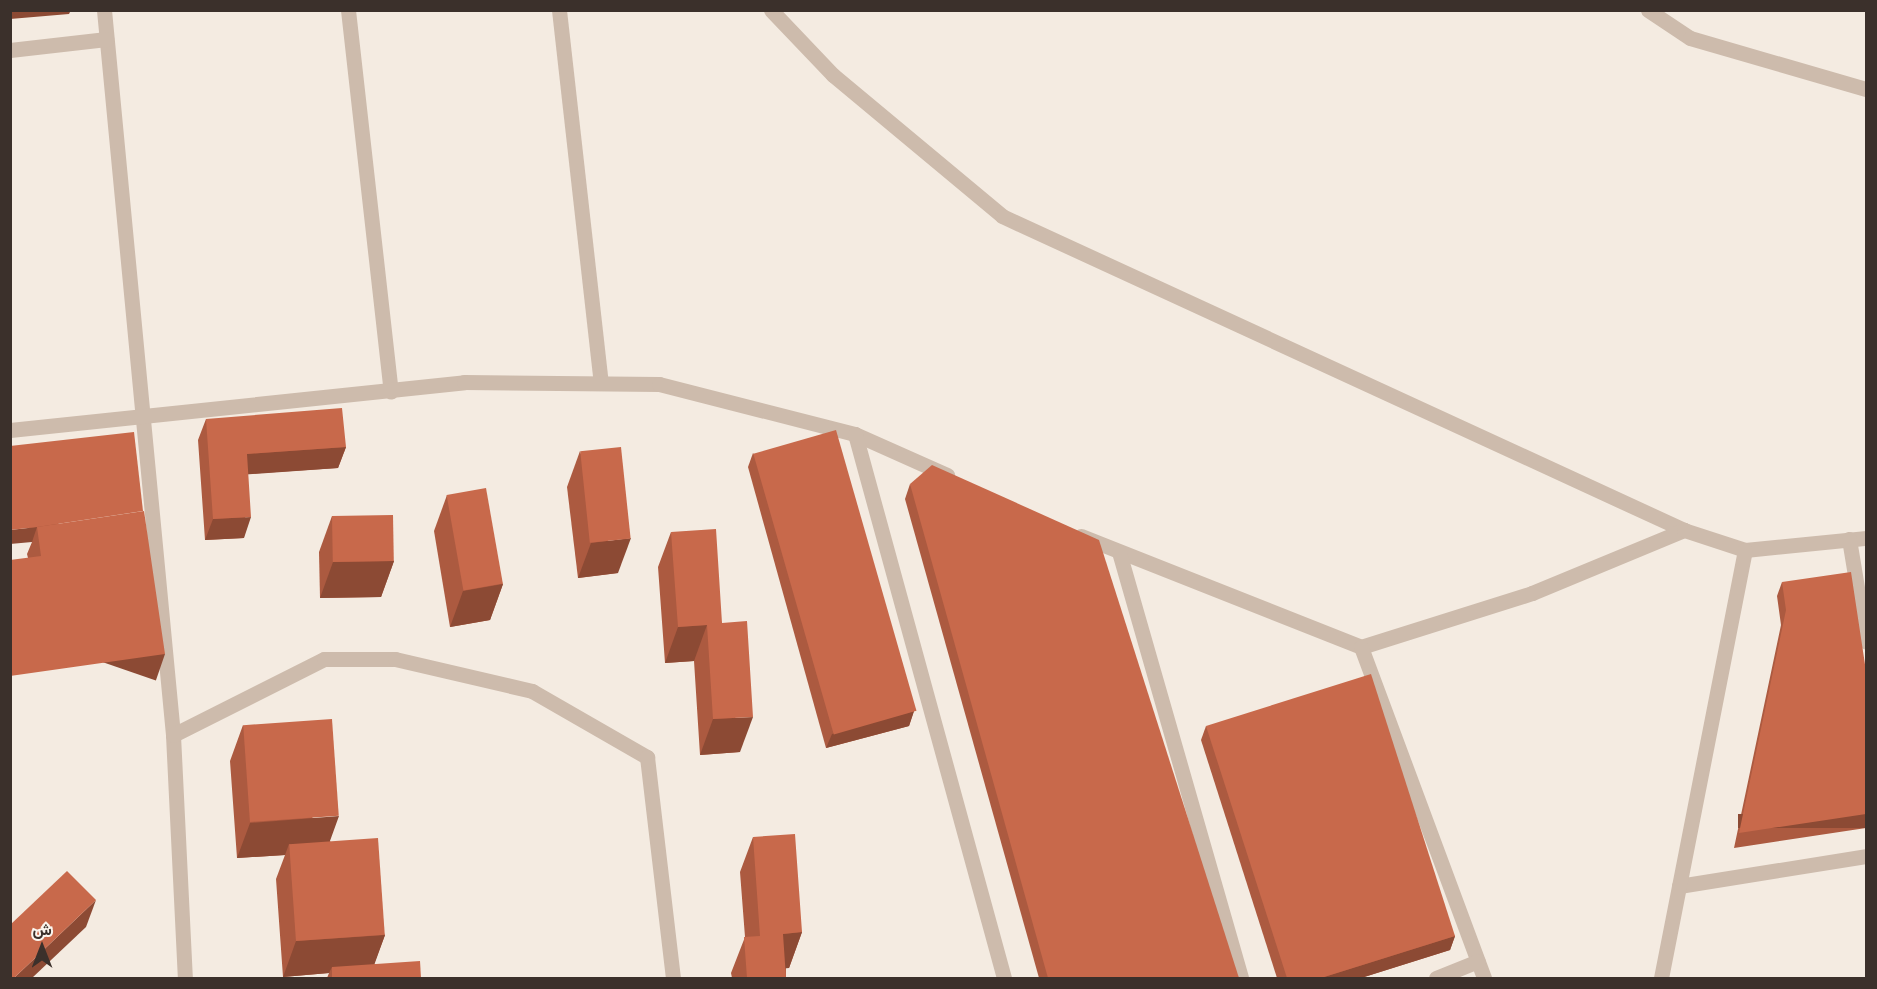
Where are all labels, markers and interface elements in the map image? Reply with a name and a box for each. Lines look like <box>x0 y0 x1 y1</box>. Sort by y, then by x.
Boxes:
north arrow <box>12 917 72 977</box>
text: ش <box>32 919 52 939</box>

